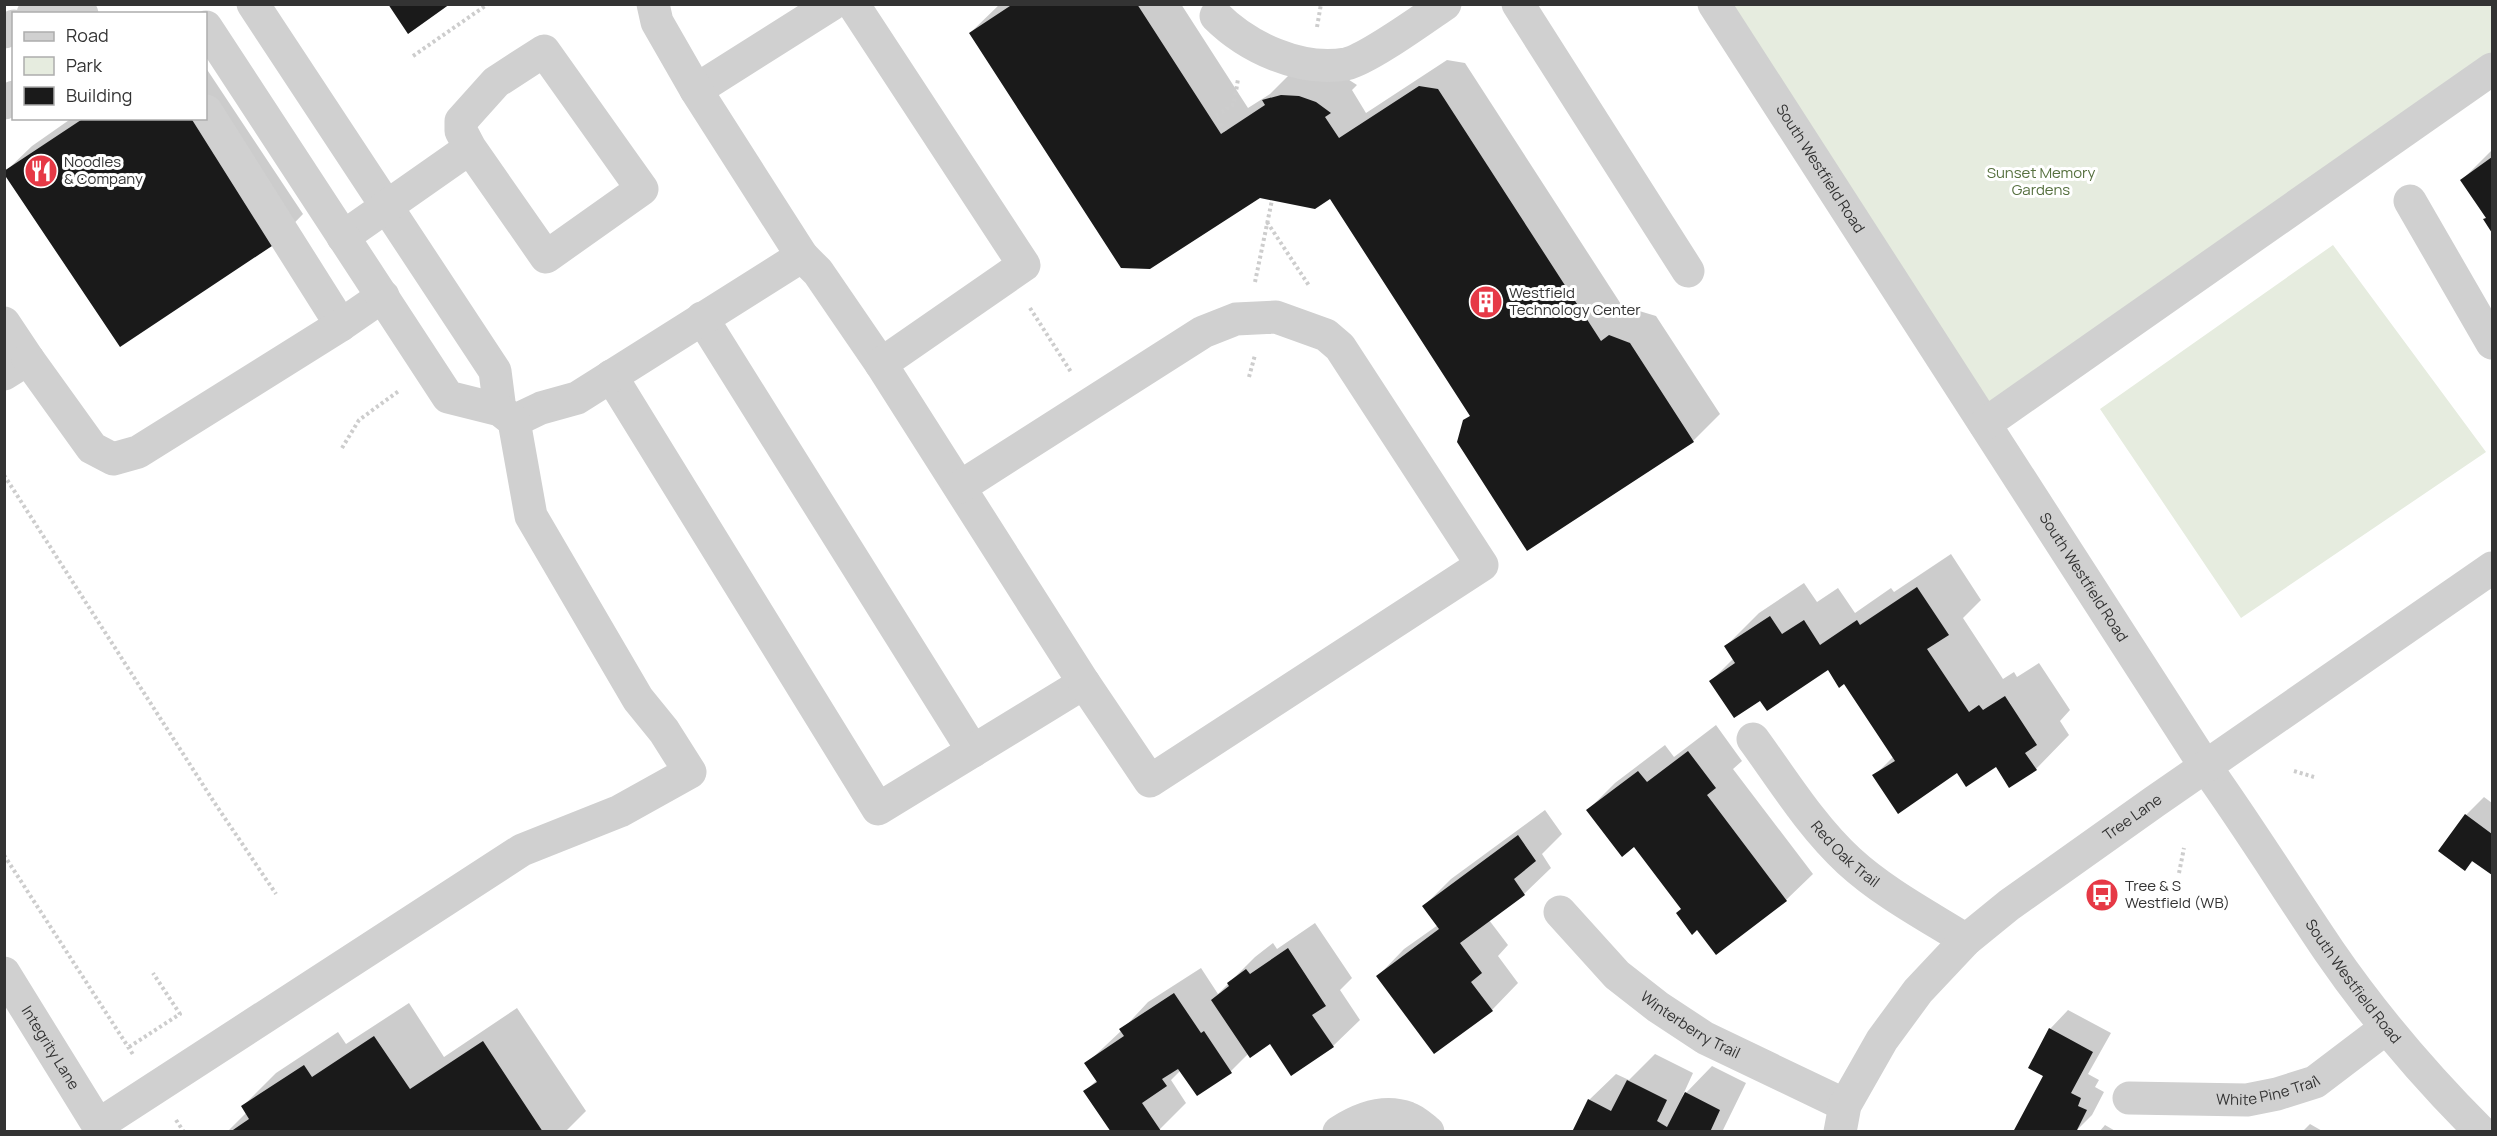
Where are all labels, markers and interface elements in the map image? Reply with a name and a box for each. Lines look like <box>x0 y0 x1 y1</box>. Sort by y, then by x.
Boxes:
legend <box>12 12 207 120</box>
text: Road <box>66 23 109 47</box>
text: Park <box>66 53 103 77</box>
text: Building <box>66 83 132 107</box>
street label: South Westfield Road <box>1771 100 1870 237</box>
place label: Noodles & Company <box>64 151 143 189</box>
restaurant icon: Noodles & Company <box>23 153 59 189</box>
park label: Sunset Memory Gardens <box>1987 162 2095 200</box>
place label: Westfield Technology Center <box>1509 282 1641 320</box>
building icon: Westfield Technology Center <box>1468 284 1504 320</box>
street label: South Westfield Road <box>2034 508 2133 646</box>
street label: Tree Lane <box>2099 789 2166 845</box>
street label: Red Oak Trail <box>1806 816 1884 892</box>
place label: Tree & S Westfield (WB) <box>2125 875 2230 913</box>
bus stop icon: Tree & S Westfield (WB) <box>2084 877 2120 913</box>
street label: South Westfield Road <box>2301 915 2406 1048</box>
street label: Winterberry Trail <box>1636 986 1744 1063</box>
street label: Integrity Lane <box>17 1002 85 1094</box>
street label: White Pine Trail <box>2216 1071 2325 1110</box>

